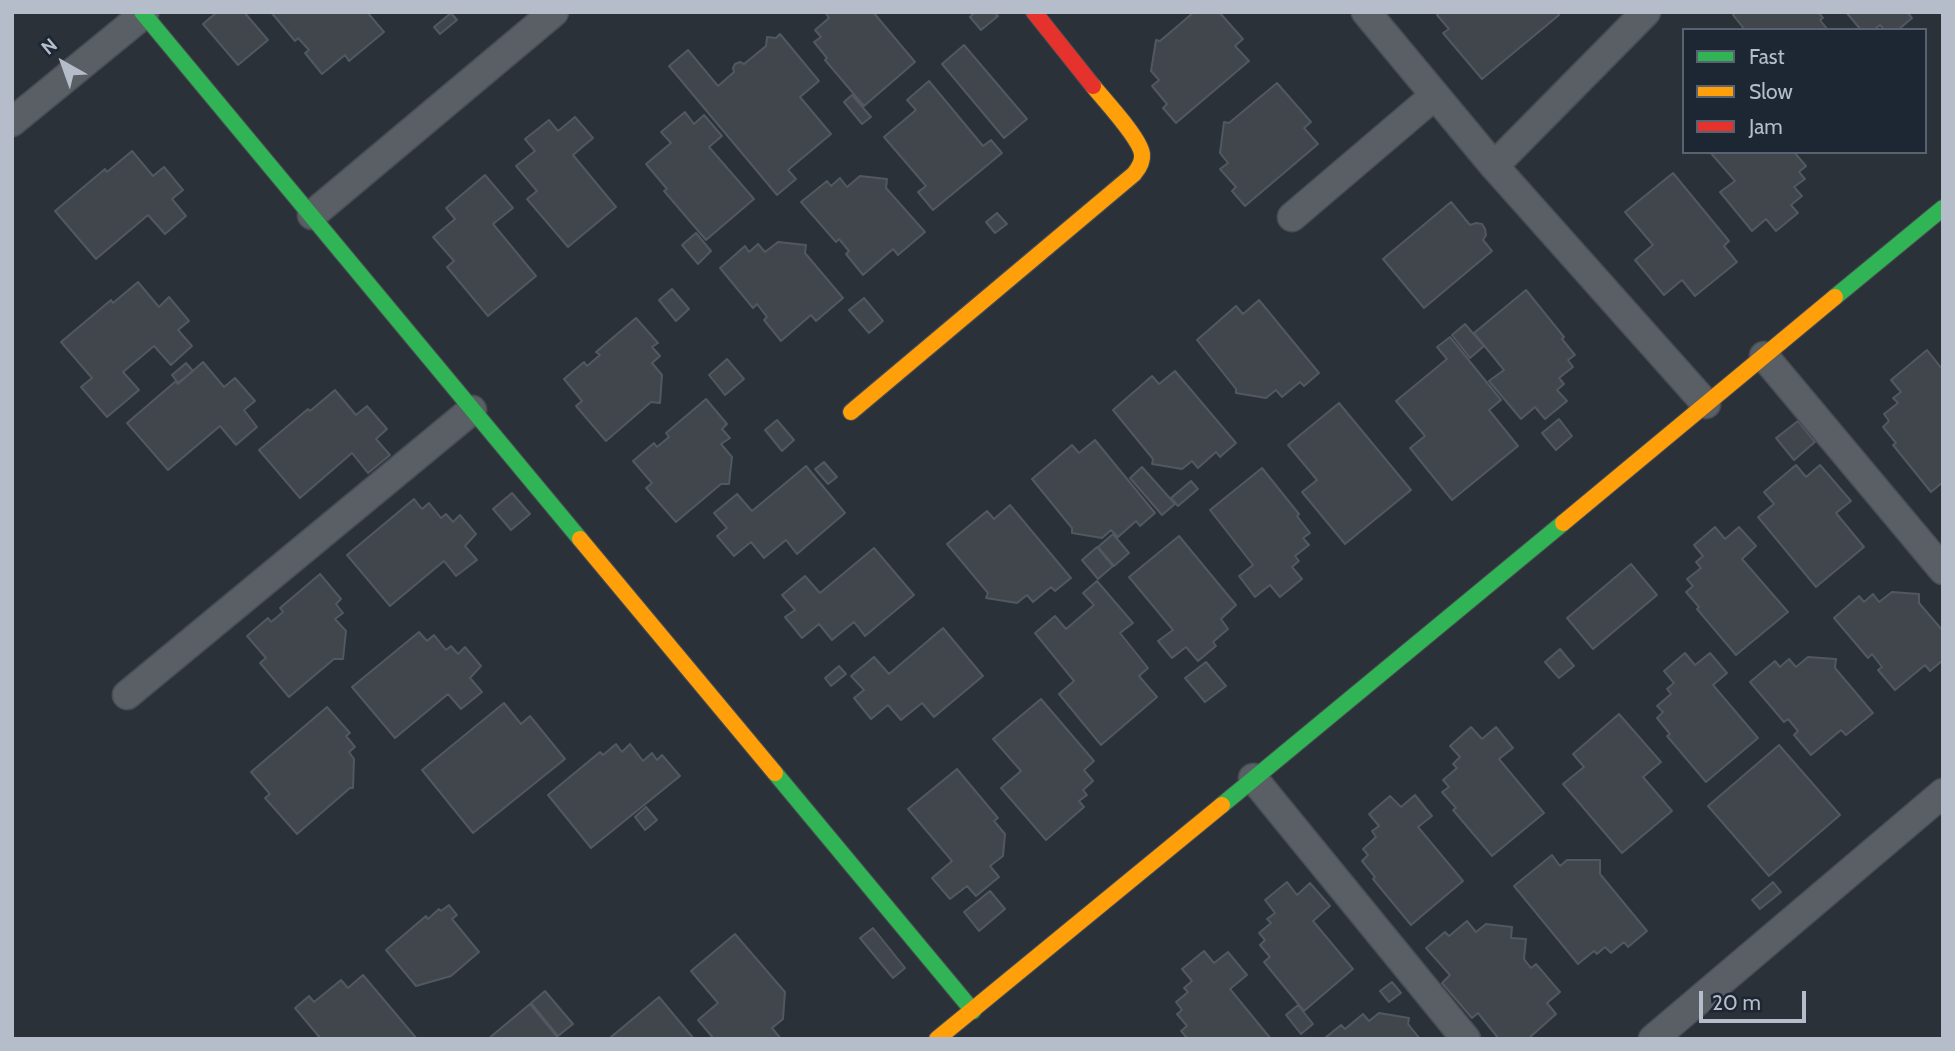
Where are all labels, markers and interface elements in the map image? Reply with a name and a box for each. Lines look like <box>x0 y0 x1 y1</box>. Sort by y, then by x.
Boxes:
north arrow <box>28 28 98 98</box>
legend <box>1682 28 1927 154</box>
text: N <box>37 33 62 60</box>
text: Fast <box>1749 44 1785 69</box>
text: Slow <box>1749 79 1793 104</box>
text: Jam <box>1749 114 1783 139</box>
scale bar <box>1703 978 1810 1022</box>
text: 20 m <box>1712 990 1761 1015</box>

